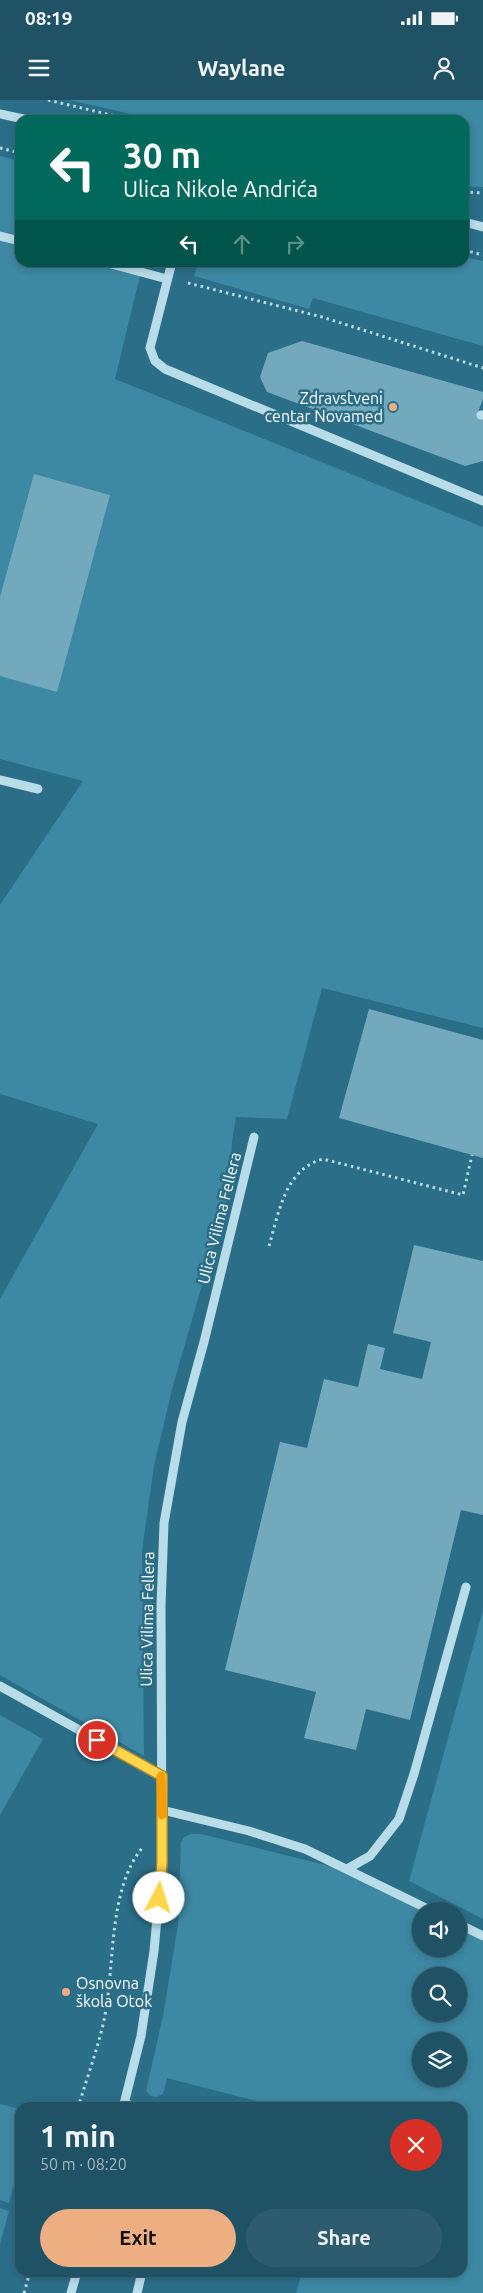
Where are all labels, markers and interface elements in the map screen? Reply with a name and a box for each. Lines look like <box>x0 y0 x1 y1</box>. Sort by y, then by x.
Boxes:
text: 08:19 <box>25 7 73 29</box>
icon: menu <box>25 54 53 82</box>
icon: person <box>430 54 458 82</box>
text: Waylane <box>198 55 285 80</box>
icon: left <box>40 135 105 200</box>
text: 30 m <box>123 135 201 175</box>
text: Ulica Nikole Andrića <box>123 176 318 201</box>
icon: left <box>175 230 203 258</box>
icon: ahead <box>228 230 256 258</box>
icon: right <box>281 230 309 258</box>
place label: Zdravstveni centar Novamed <box>265 389 383 425</box>
marker: Zdravstveni centar Novamed <box>387 401 399 413</box>
street label: Ulica Vilima Fellera <box>194 1150 244 1286</box>
street label: Ulica Vilima Fellera <box>137 1551 157 1687</box>
pin <box>76 1719 118 1761</box>
icon: arrive <box>83 1726 111 1754</box>
position arrow <box>132 1871 184 1923</box>
map controls <box>412 1902 467 2087</box>
button: sound <box>412 1902 467 1957</box>
button: search <box>412 1967 467 2022</box>
place label: Osnovna škola Otok <box>76 1974 152 2010</box>
marker: Osnovna škola Otok <box>60 1986 72 1998</box>
button: layers <box>412 2032 467 2087</box>
text: 1 min <box>40 2119 116 2153</box>
button: close <box>390 2119 442 2171</box>
text: 50 m · 08:20 <box>40 2155 127 2173</box>
button: Exit <box>40 2209 236 2267</box>
button: Share <box>246 2209 442 2267</box>

